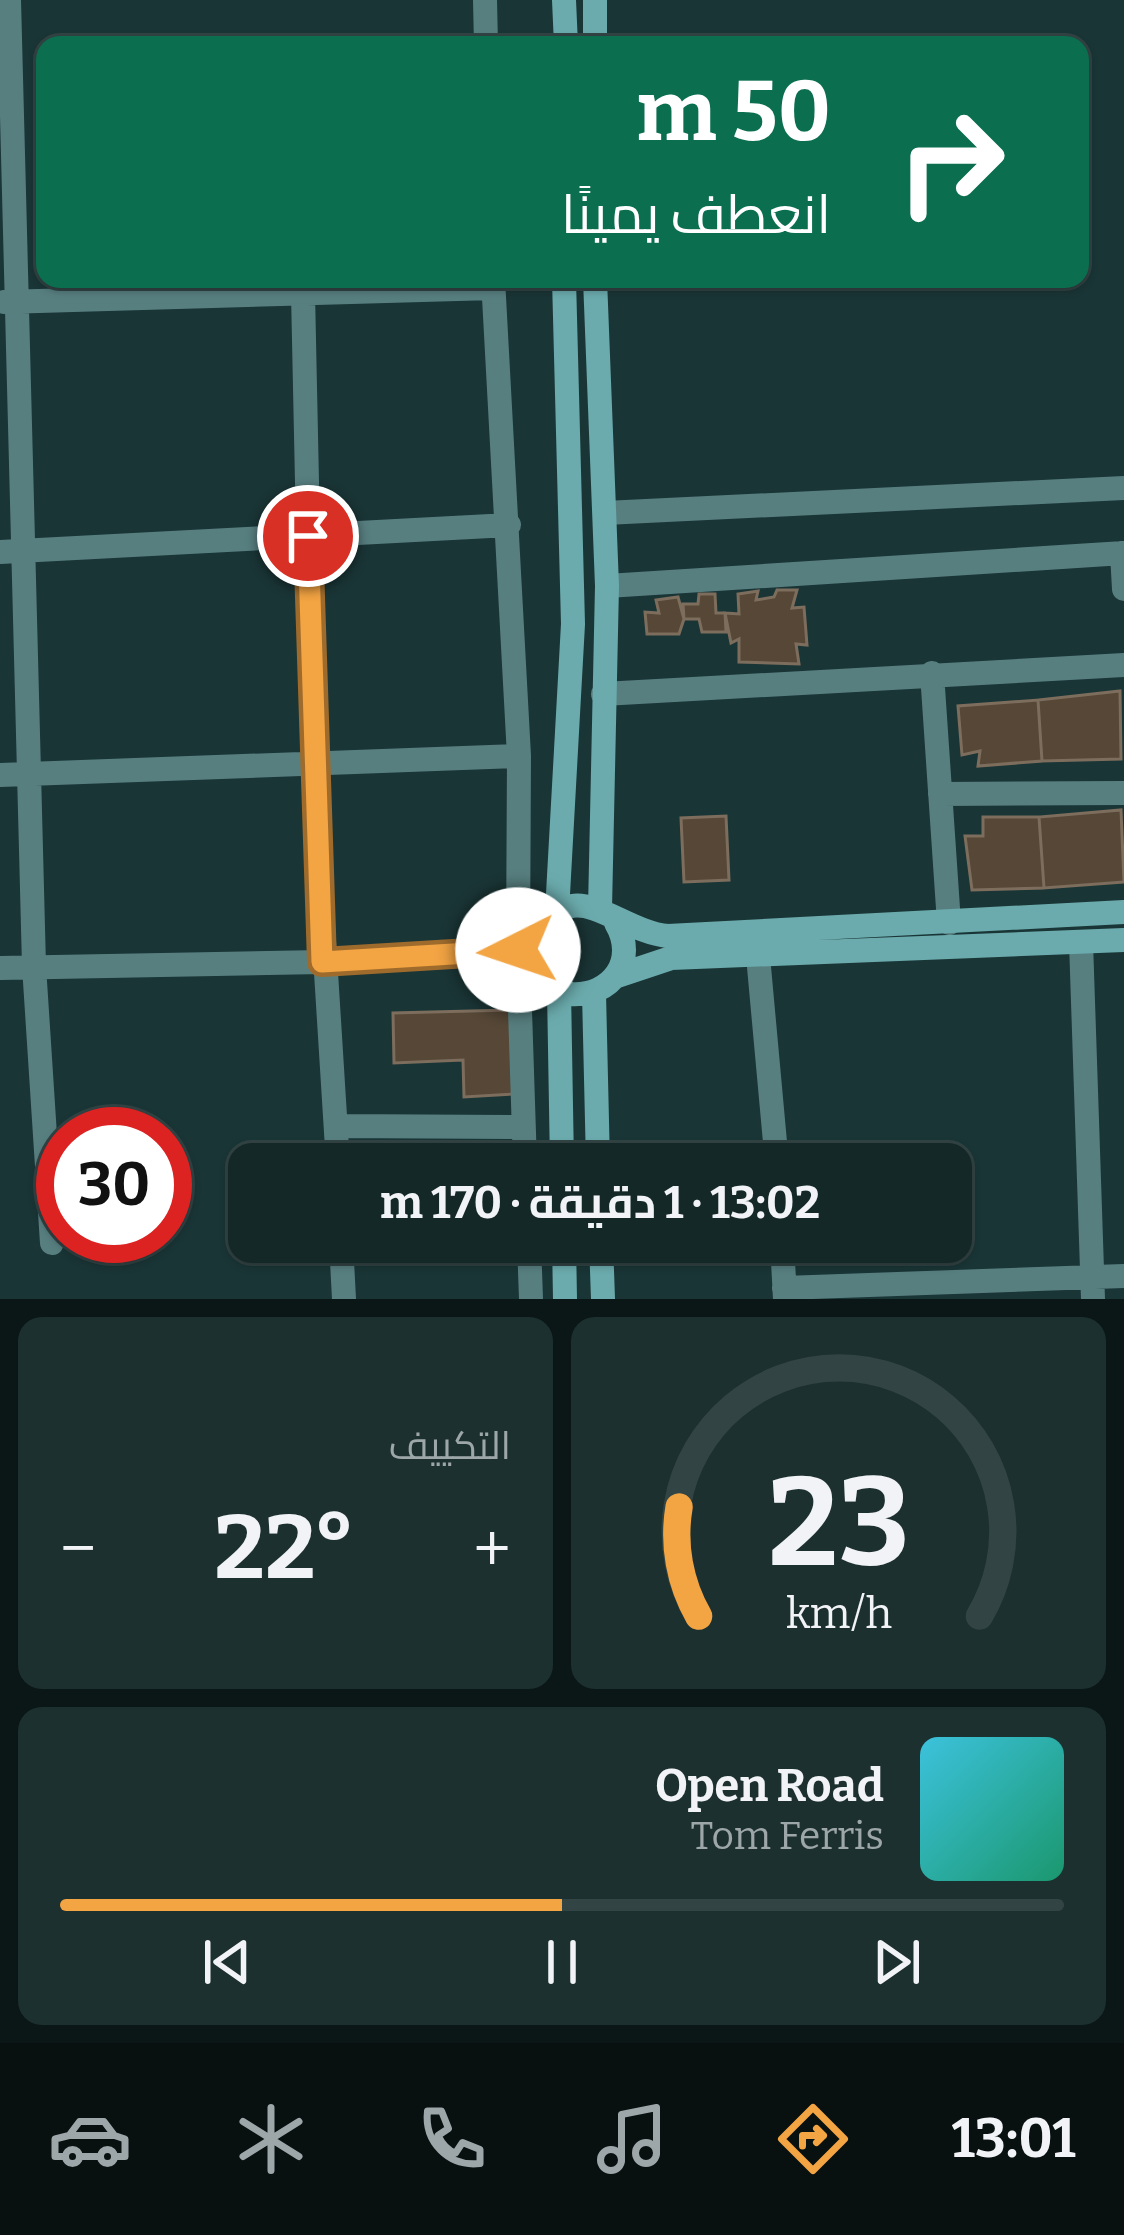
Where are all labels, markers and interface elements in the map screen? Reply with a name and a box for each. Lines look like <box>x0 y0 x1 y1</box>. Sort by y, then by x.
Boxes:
text: 50 m <box>636 61 831 162</box>
icon: right <box>873 84 1029 240</box>
text: انعطف يمينًا <box>561 183 831 247</box>
pin <box>257 485 359 587</box>
icon: arrive <box>275 503 341 569</box>
position arrow <box>455 887 581 1013</box>
speed limit sign: 30 <box>36 1107 192 1263</box>
text: 13:02 · 1 دقيقة · 170 m <box>380 1176 820 1230</box>
text: التكييف <box>389 1423 511 1469</box>
text: 23 <box>767 1448 910 1598</box>
text: 22° <box>214 1494 355 1602</box>
text: − <box>60 1509 96 1588</box>
text: + <box>473 1509 511 1588</box>
text: km/h <box>785 1588 892 1639</box>
text: Open Road <box>655 1759 884 1813</box>
text: Tom Ferris <box>691 1813 884 1859</box>
icon: previous <box>194 1929 260 1995</box>
icon: pause <box>529 1929 595 1995</box>
icon: next <box>864 1929 930 1995</box>
icon: car <box>48 2097 132 2181</box>
icon: climate <box>229 2097 313 2181</box>
icon: phone <box>410 2097 494 2181</box>
icon: music <box>590 2097 674 2181</box>
icon: directions <box>771 2097 855 2181</box>
text: 13:01 <box>951 2107 1076 2171</box>

